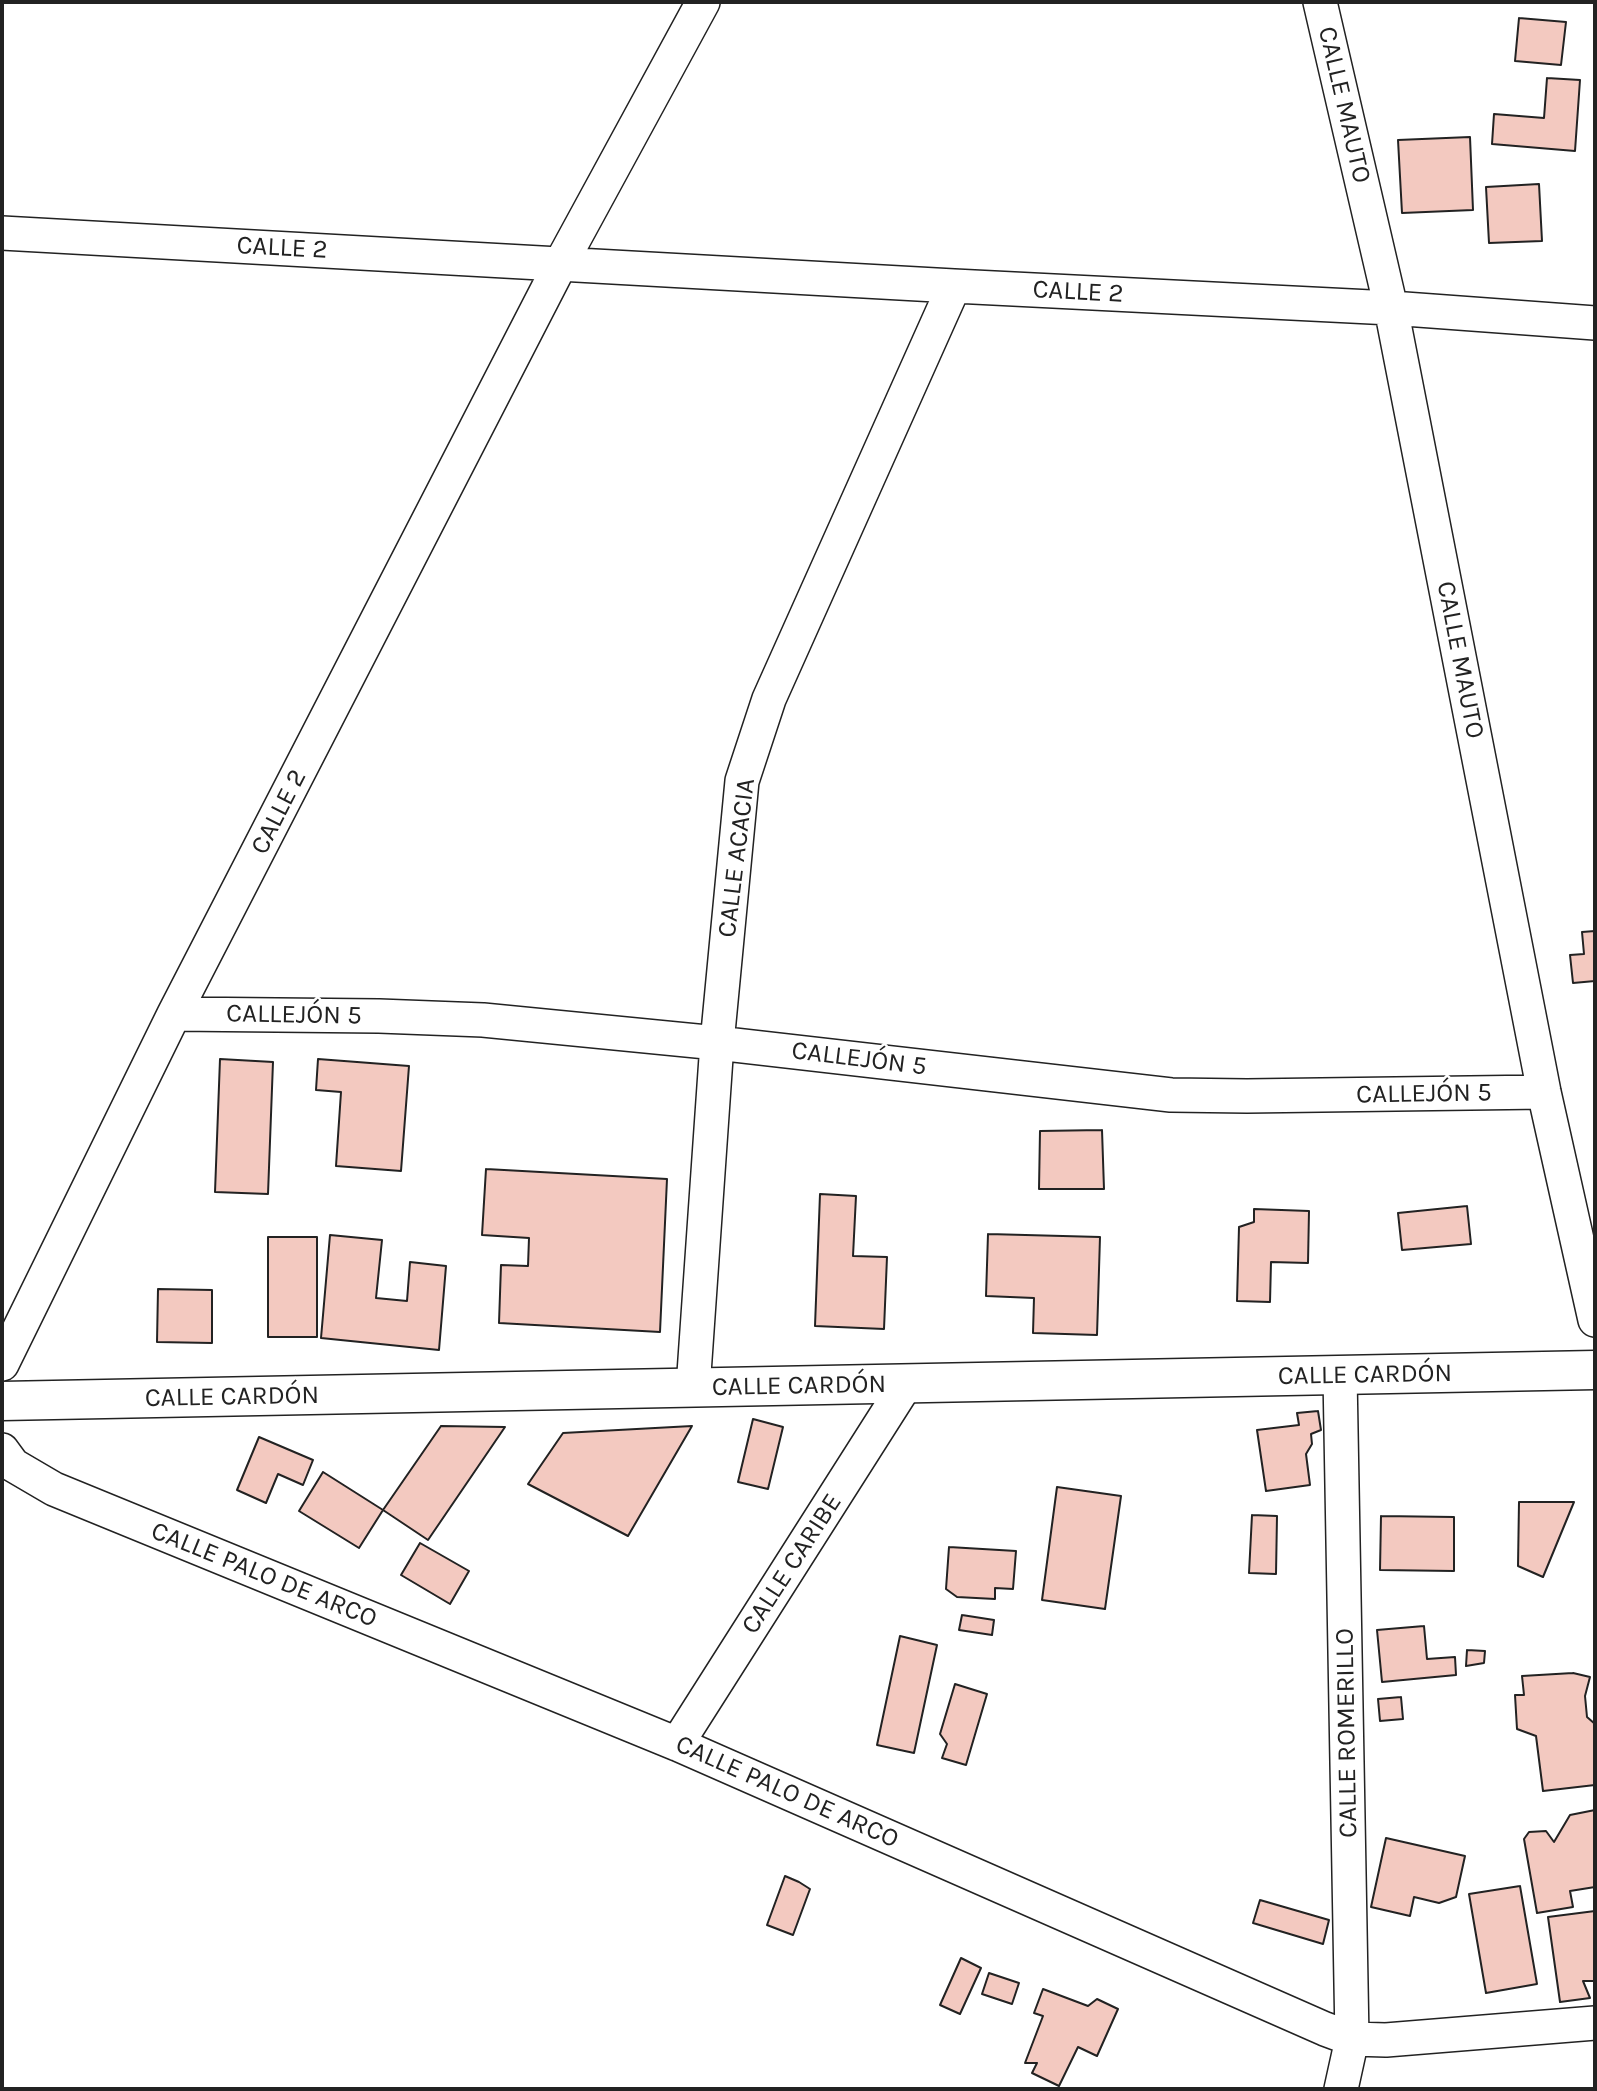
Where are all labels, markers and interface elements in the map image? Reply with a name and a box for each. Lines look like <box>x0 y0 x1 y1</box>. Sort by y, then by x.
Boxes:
street label: CALLE MAUTO <box>1311 24 1377 186</box>
street label: CALLE 2 <box>236 230 328 266</box>
street label: CALLE 2 <box>1032 274 1124 310</box>
street label: CALLE MAUTO <box>1429 579 1491 741</box>
street label: CALLE 2 <box>244 764 314 860</box>
street label: CALLE ACACIA <box>712 777 762 939</box>
street label: CALLEJÓN 5 <box>226 998 362 1032</box>
street label: CALLEJÓN 5 <box>790 1035 928 1083</box>
street label: CALLEJÓN 5 <box>1356 1077 1492 1111</box>
street label: CALLE CARDÓN <box>1277 1358 1453 1392</box>
street label: CALLE CARDÓN <box>711 1369 887 1403</box>
street label: CALLE CARDÓN <box>144 1380 320 1414</box>
street label: CALLE CARIBE <box>735 1488 849 1640</box>
street label: CALLE PALO DE ARCO <box>146 1515 382 1635</box>
street label: CALLE ROMERILLO <box>1330 1628 1364 1838</box>
street label: CALLE PALO DE ARCO <box>671 1729 903 1855</box>

